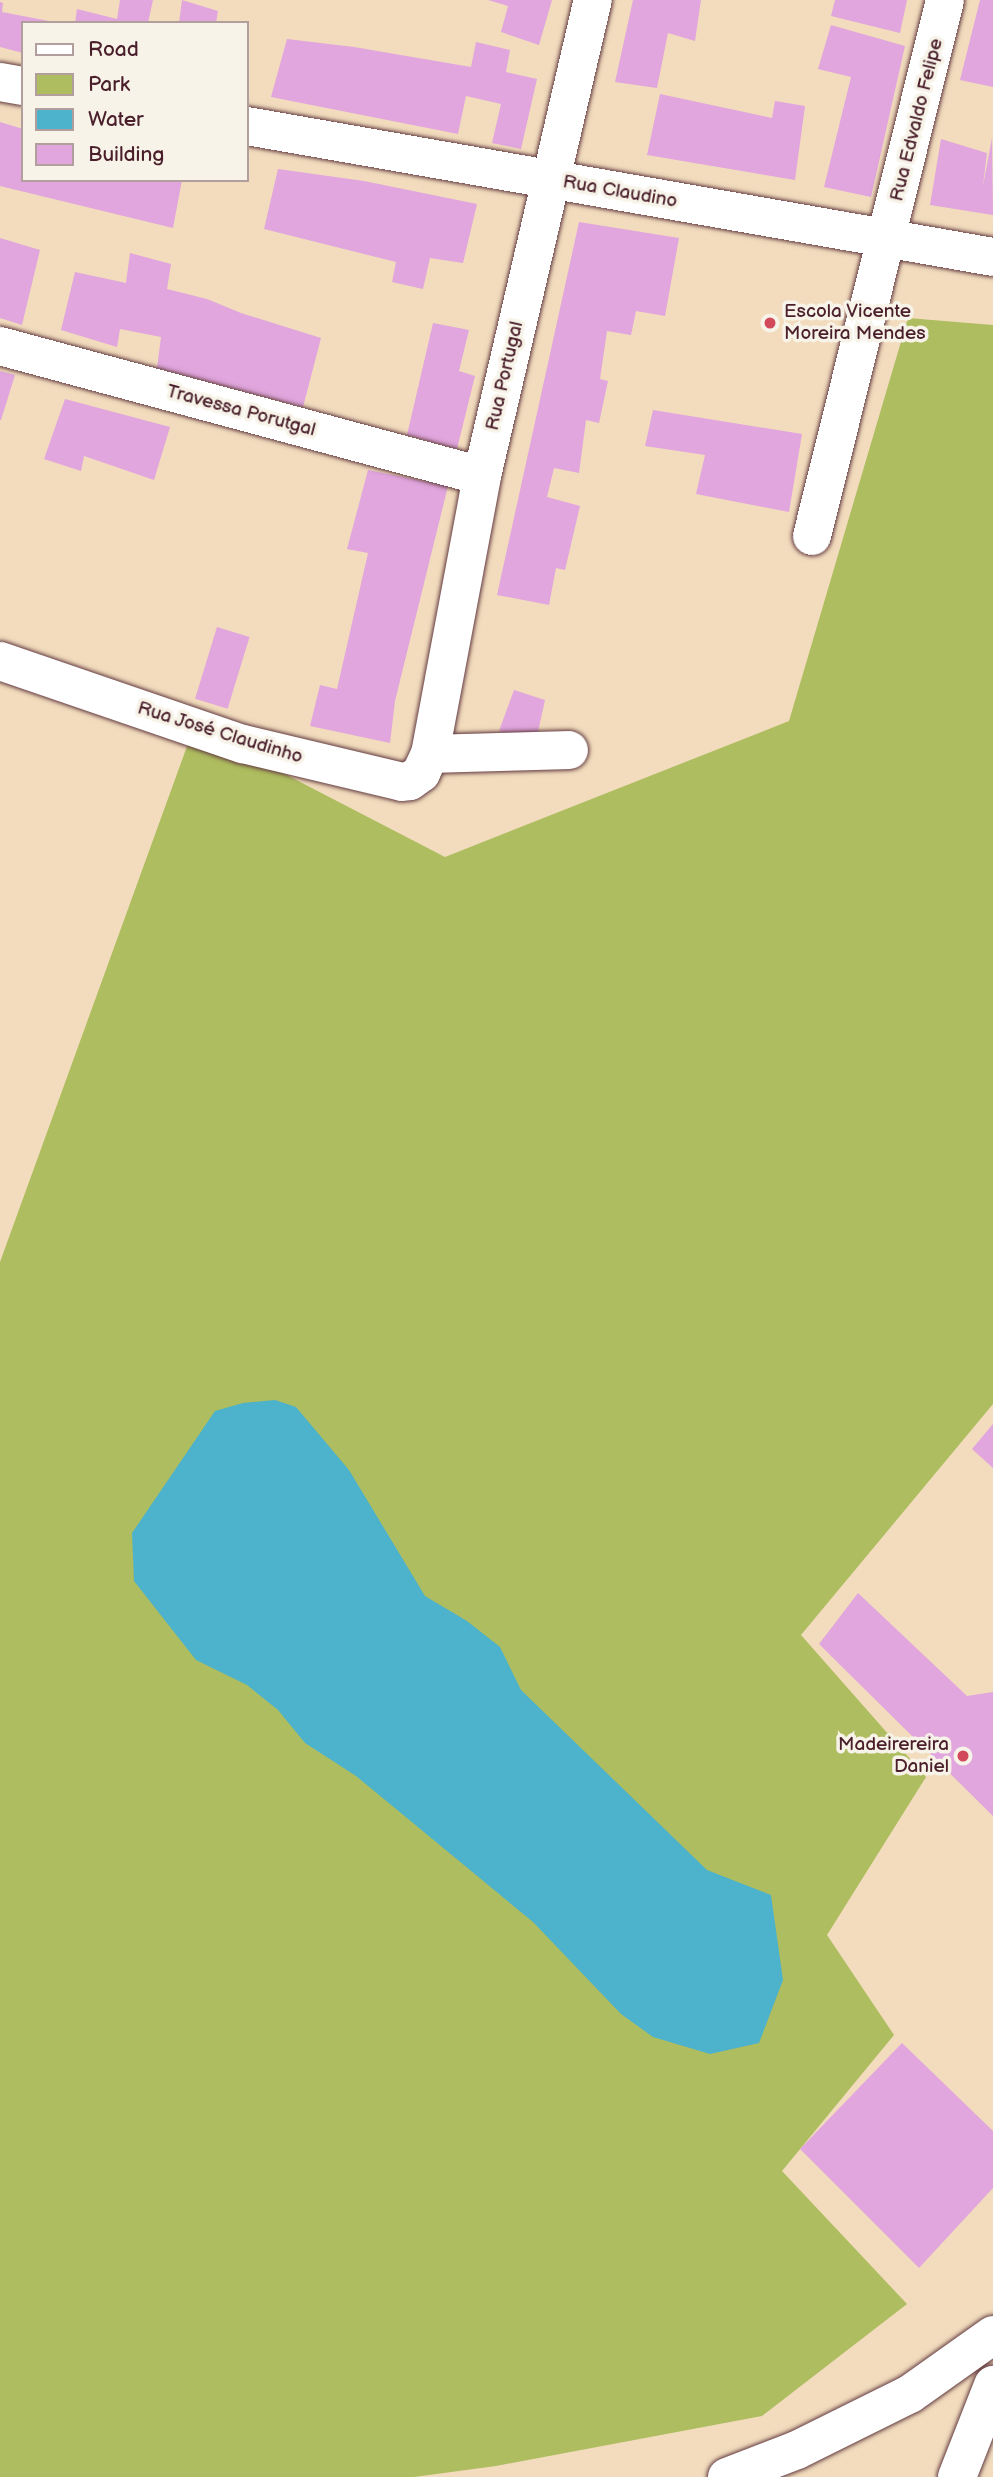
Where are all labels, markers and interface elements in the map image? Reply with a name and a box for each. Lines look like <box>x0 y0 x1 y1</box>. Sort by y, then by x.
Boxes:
legend <box>21 21 248 182</box>
street label: Rua Edvaldo Felipe <box>886 36 948 204</box>
text: Road <box>88 37 139 62</box>
text: Park <box>88 72 130 97</box>
text: Water <box>88 107 144 132</box>
text: Building <box>88 142 164 167</box>
street label: Rua Claudino <box>561 171 679 213</box>
place label: Escola Vicente Moreira Mendes <box>784 301 926 345</box>
marker: Escola Vicente Moreira Mendes <box>762 315 778 331</box>
street label: Rua Portugal <box>481 319 529 433</box>
street label: Travessa Porutgal <box>164 380 318 442</box>
street label: Rua José Claudinho <box>134 697 306 769</box>
place label: Madeirereira Daniel <box>838 1734 949 1778</box>
marker: Madeirereira Daniel <box>955 1748 971 1764</box>

